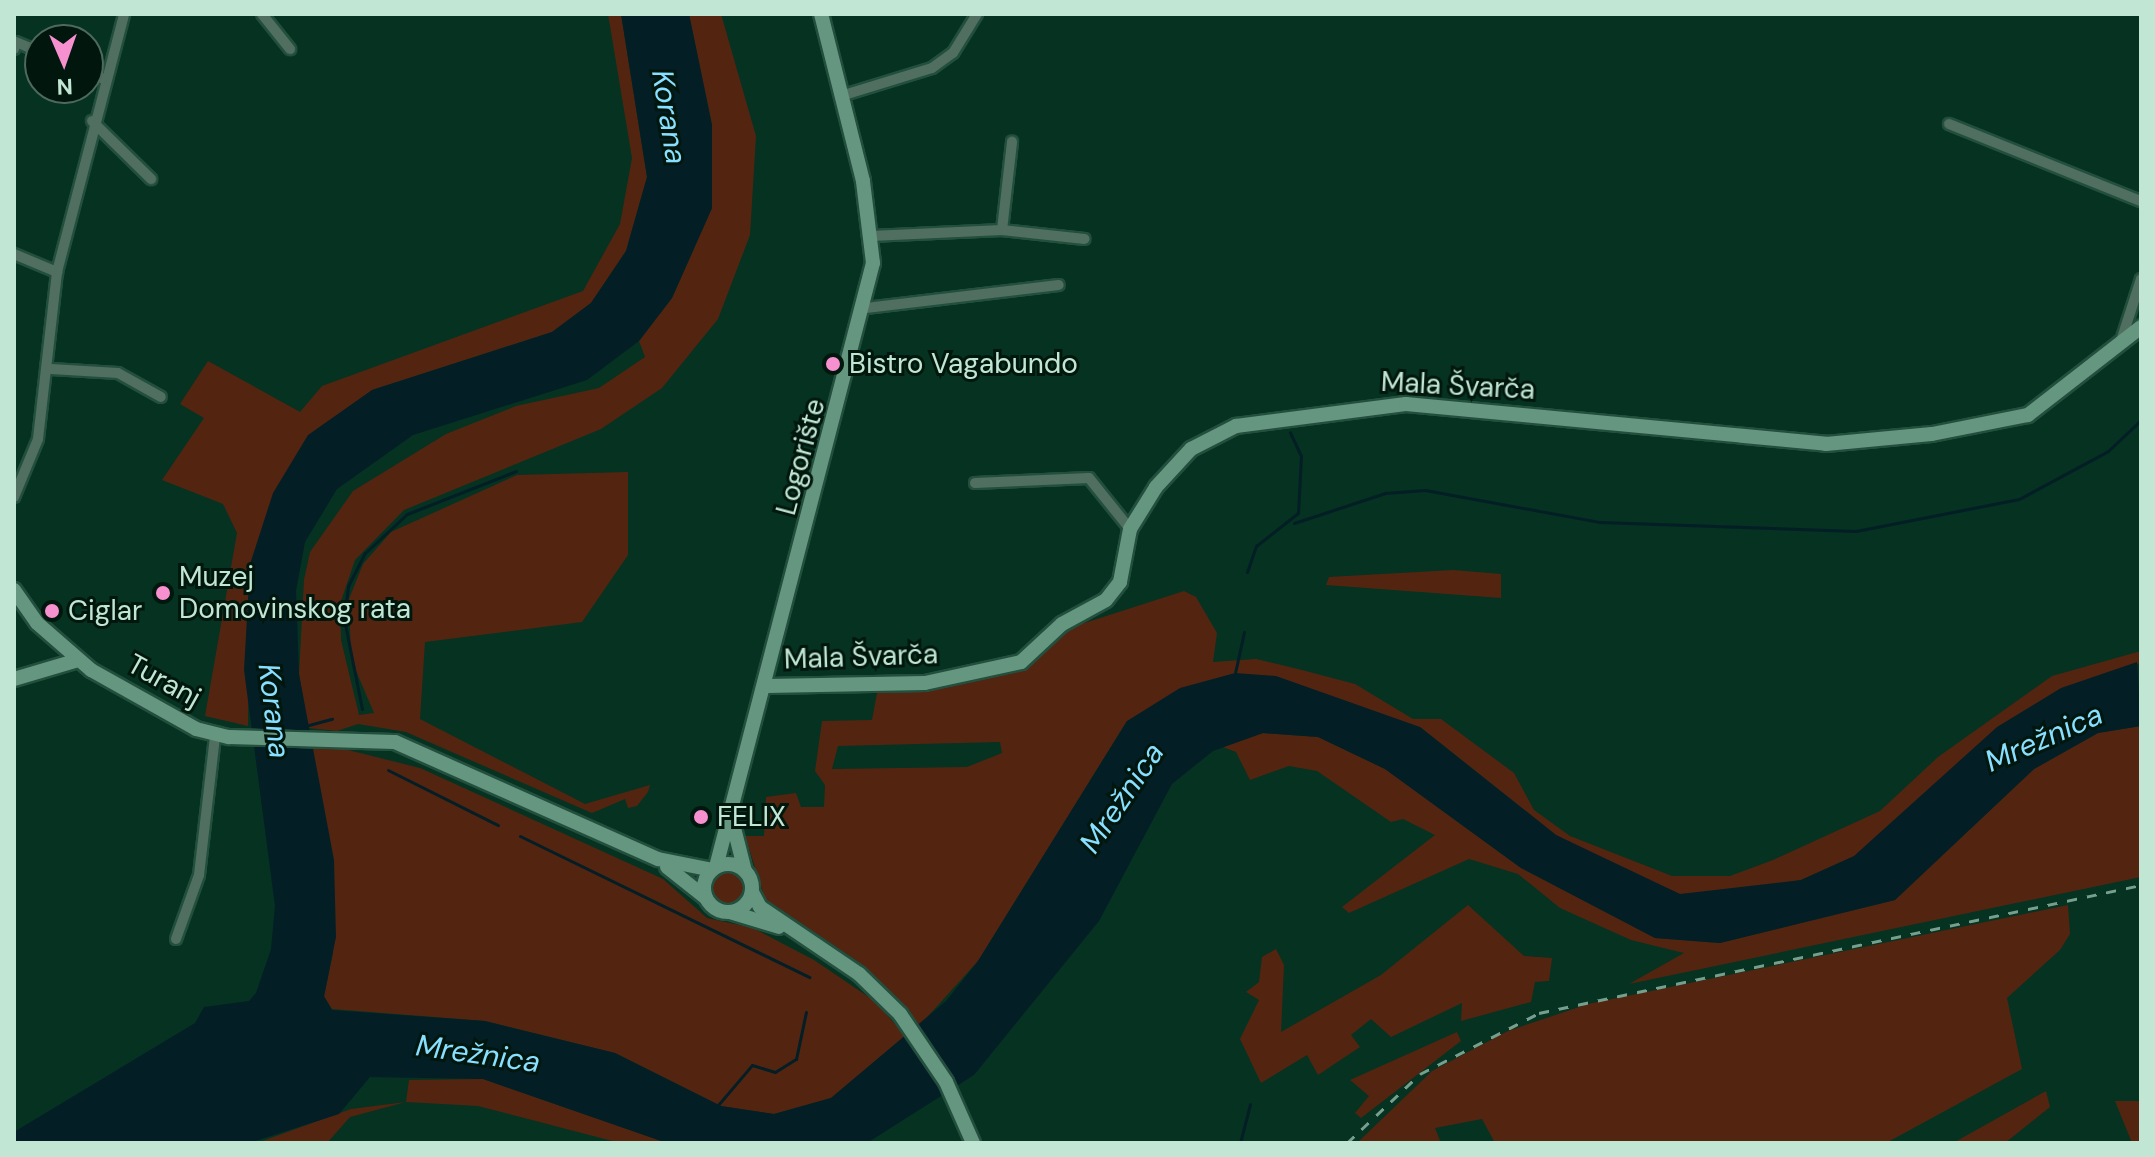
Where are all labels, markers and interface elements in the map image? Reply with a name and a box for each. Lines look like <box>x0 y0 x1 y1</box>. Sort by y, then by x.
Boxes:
north arrow <box>24 24 104 104</box>
water label: Korana <box>644 67 694 167</box>
text: N <box>56 72 73 101</box>
place label: Bistro Vagabundo <box>849 347 1078 381</box>
marker: Bistro Vagabundo <box>824 355 842 373</box>
street label: Mala Švarča <box>1380 365 1536 407</box>
street label: Logorište <box>769 395 833 519</box>
place label: Muzej Domovinskog rata <box>179 560 411 626</box>
marker: Muzej Domovinskog rata <box>154 584 172 602</box>
place label: Ciglar <box>68 594 142 628</box>
marker: Ciglar <box>43 602 61 620</box>
street label: Mala Švarča <box>783 638 939 676</box>
street label: Turanj <box>121 647 207 715</box>
water label: Korana <box>250 661 298 761</box>
water label: Mrežnica <box>1979 696 2109 780</box>
water label: Mrežnica <box>1072 736 1172 860</box>
place label: FELIX <box>717 800 786 834</box>
marker: FELIX <box>692 808 710 826</box>
water label: Mrežnica <box>413 1027 543 1081</box>

